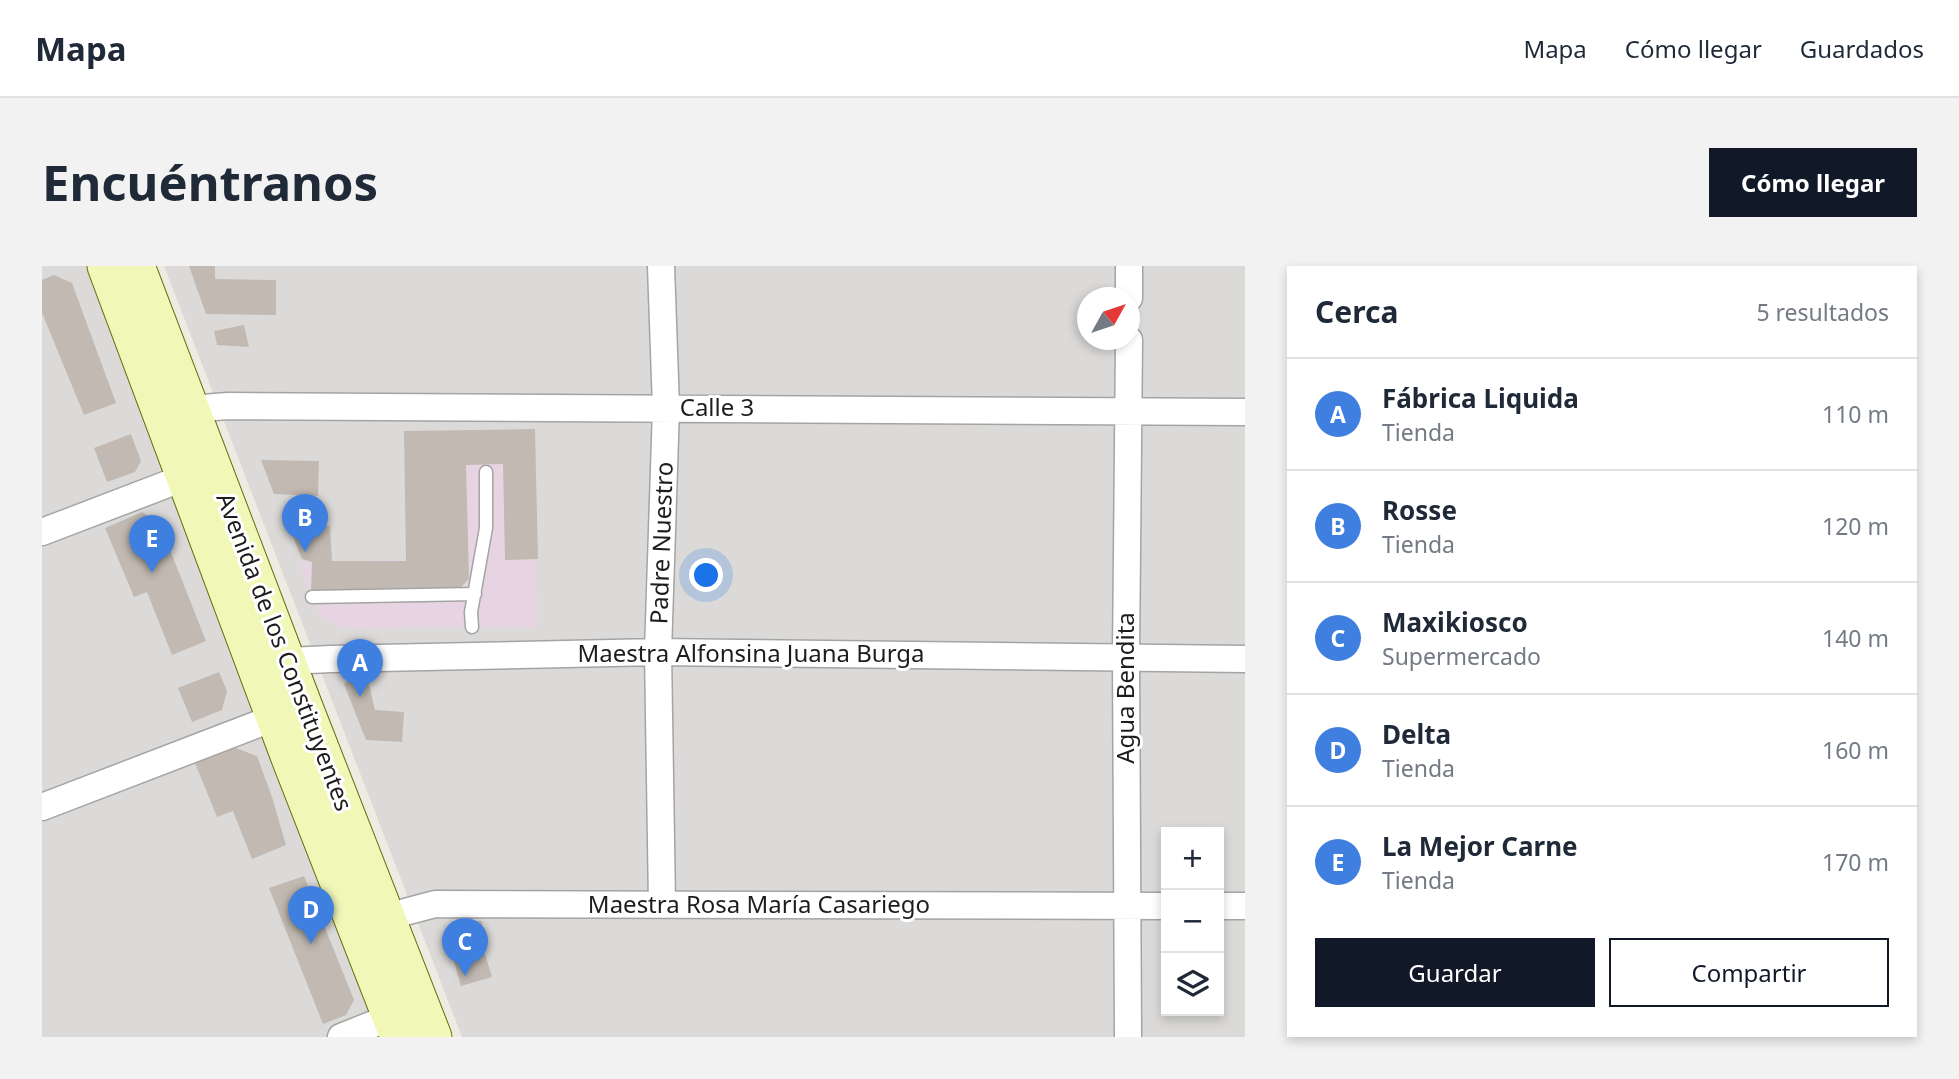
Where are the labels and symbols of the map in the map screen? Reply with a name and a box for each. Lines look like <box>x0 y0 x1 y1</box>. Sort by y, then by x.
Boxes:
north arrow <box>1077 287 1140 350</box>
street label: Calle 3 <box>680 390 754 423</box>
street label: Padre Nuestro <box>641 461 680 625</box>
street label: Avenida de los Constituyentes <box>209 488 361 815</box>
pin: B <box>282 494 328 552</box>
pin: E <box>129 515 175 573</box>
your location <box>689 558 723 592</box>
street label: Agua Bendita <box>1108 612 1141 764</box>
street label: Maestra Alfonsina Juana Burga <box>577 636 925 669</box>
pin: A <box>337 639 383 697</box>
pin: D <box>288 886 334 944</box>
street label: Maestra Rosa María Casariego <box>588 887 930 920</box>
pin: C <box>442 918 488 976</box>

